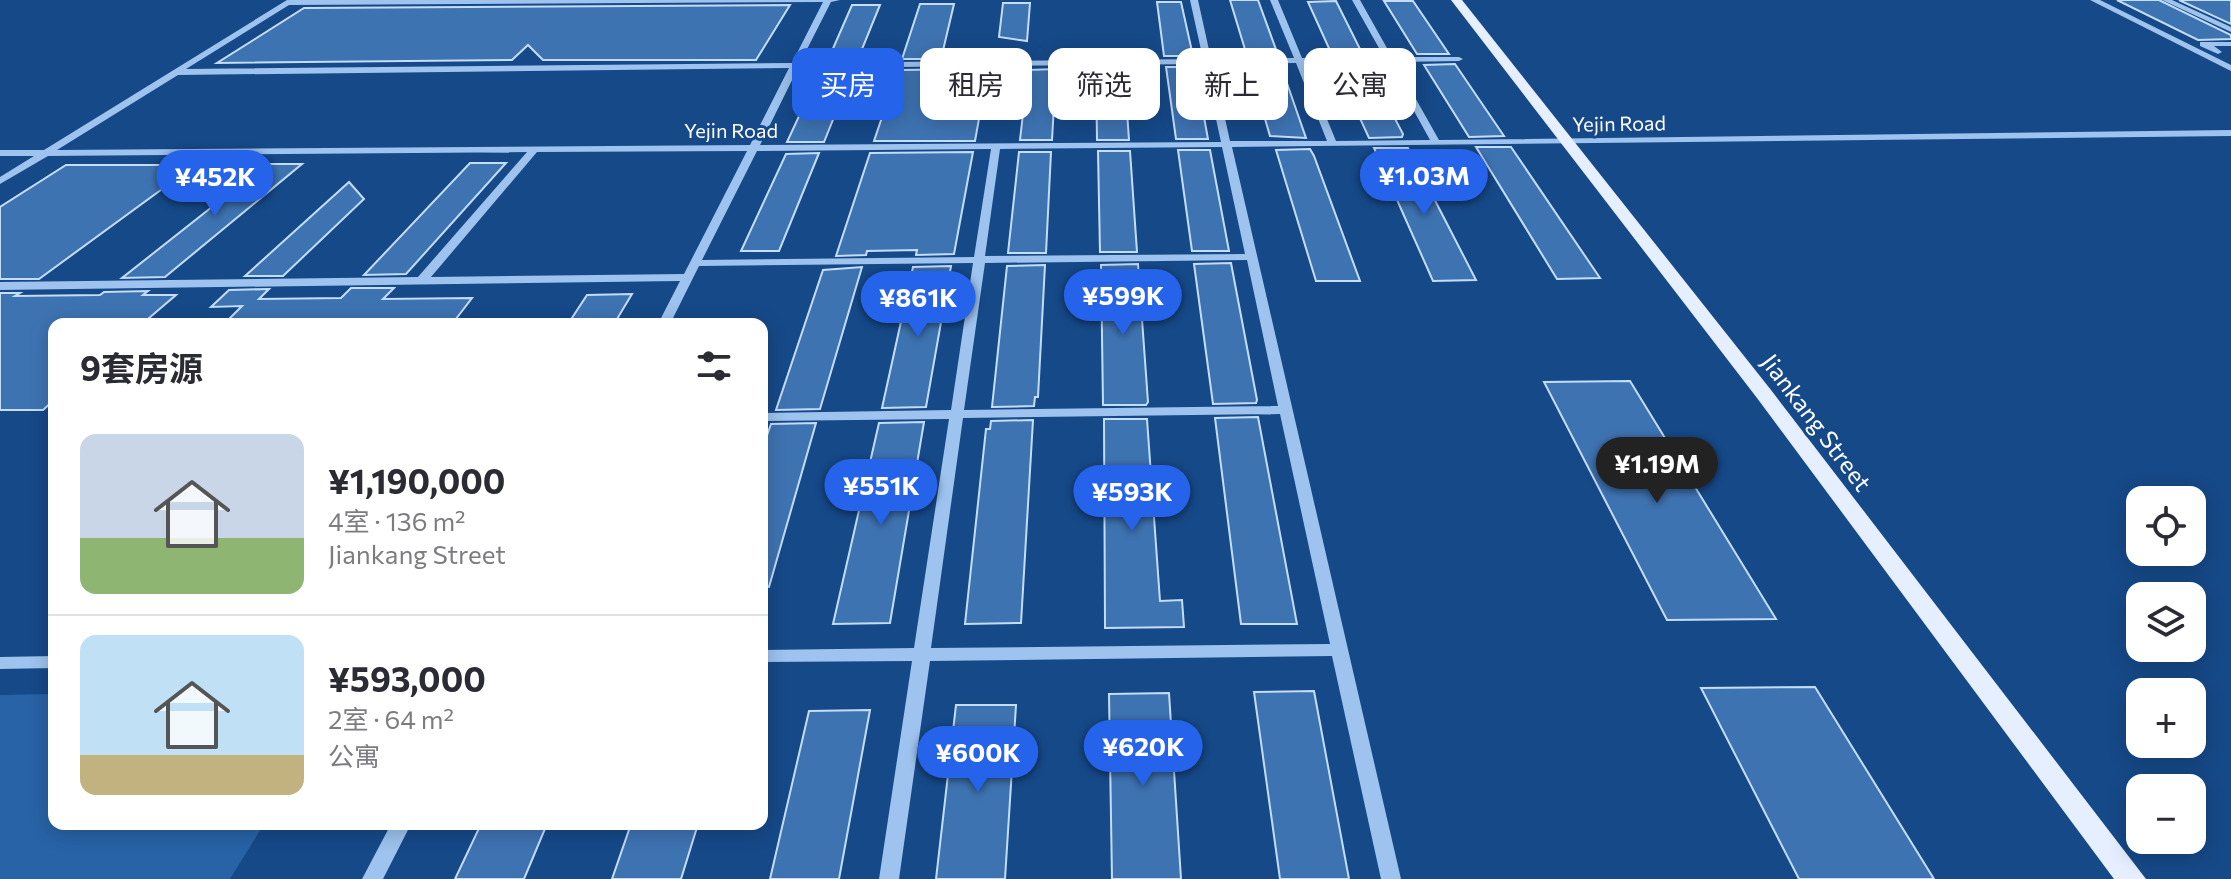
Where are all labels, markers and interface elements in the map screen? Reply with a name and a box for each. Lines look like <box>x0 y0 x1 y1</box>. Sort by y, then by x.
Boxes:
chip: 买房 <box>792 48 904 120</box>
chip: 租房 <box>920 48 1032 120</box>
chip: 筛选 <box>1048 48 1160 120</box>
chip: 新上 <box>1176 48 1288 120</box>
chip: 公寓 <box>1304 48 1416 120</box>
street label: Yejin Road <box>1572 110 1666 136</box>
street label: Yejin Road <box>684 118 778 142</box>
pin: ¥1.03M <box>1359 149 1489 217</box>
pin: ¥452K <box>159 150 271 218</box>
text: ¥1.03M <box>1378 159 1470 190</box>
text: ¥452K <box>175 160 255 191</box>
pin: ¥599K <box>1067 269 1179 337</box>
pin: ¥861K <box>862 271 974 339</box>
text: ¥599K <box>1082 279 1164 310</box>
text: ¥861K <box>879 281 957 312</box>
icon: filters <box>692 344 736 388</box>
text: 9套房源 <box>80 346 203 388</box>
street label: Jiankang Street <box>1756 348 1878 496</box>
pin: ¥1.19M <box>1592 437 1722 505</box>
text: ¥1.19M <box>1614 447 1700 478</box>
text: ¥1,190,000 <box>328 459 505 501</box>
pin: ¥551K <box>825 459 937 527</box>
pin: ¥593K <box>1076 465 1188 533</box>
icon: home <box>144 466 240 562</box>
text: ¥551K <box>842 469 920 500</box>
text: ¥593K <box>1091 475 1173 506</box>
map controls <box>2126 486 2206 854</box>
button: locate <box>2126 486 2206 566</box>
text: 4室 · 136 m² <box>328 505 466 536</box>
text: Jiankang Street <box>328 538 506 569</box>
button: layers <box>2126 582 2206 662</box>
text: ¥593,000 <box>328 657 486 699</box>
icon: home <box>144 667 240 763</box>
button: + <box>2126 678 2206 758</box>
text: 2室 · 64 m² <box>328 703 454 734</box>
pin: ¥620K <box>1087 720 1199 788</box>
pin: ¥600K <box>922 726 1034 794</box>
text: ¥620K <box>1102 730 1184 761</box>
text: ¥600K <box>935 736 1021 767</box>
text: 公寓 <box>328 740 380 771</box>
button: − <box>2126 774 2206 854</box>

